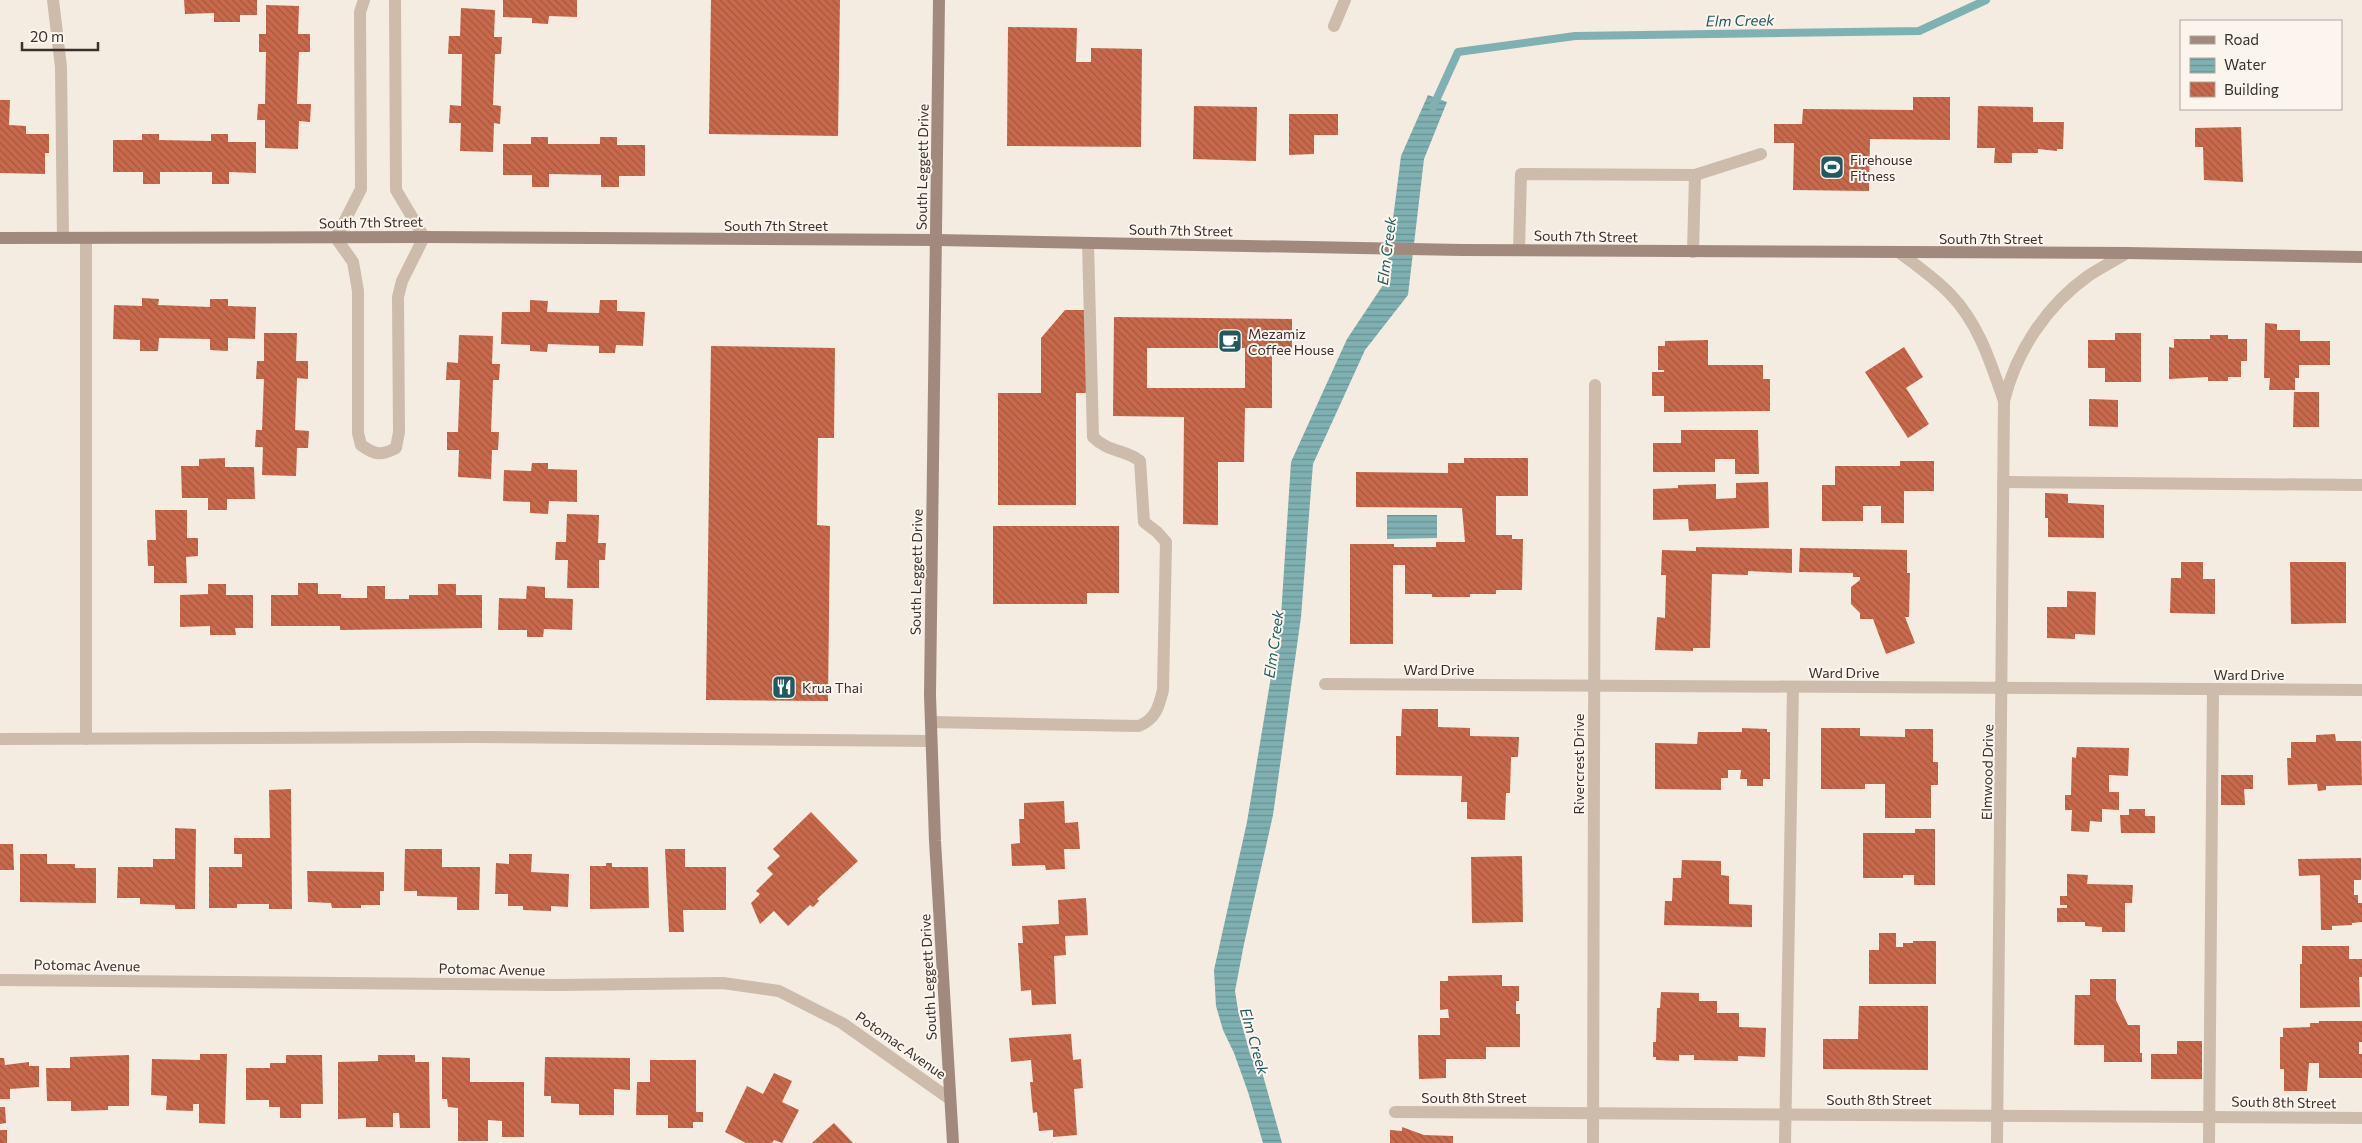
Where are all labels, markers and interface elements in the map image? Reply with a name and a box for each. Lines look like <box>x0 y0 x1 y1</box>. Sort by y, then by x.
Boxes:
water label: Elm Creek <box>1706 10 1775 30</box>
scale bar <box>22 20 99 52</box>
legend <box>2180 20 2342 110</box>
text: 20 m <box>30 27 64 45</box>
text: Road <box>2224 30 2259 48</box>
text: Water <box>2224 55 2266 73</box>
text: Building <box>2224 80 2279 98</box>
street label: South Leggett Drive <box>912 104 932 230</box>
place label: Firehouse Fitness <box>1850 151 1912 184</box>
sports icon: Firehouse Fitness <box>1819 154 1845 180</box>
street label: South 7th Street <box>319 213 424 231</box>
water label: Elm Creek <box>1373 215 1399 286</box>
street label: South 7th Street <box>724 217 828 234</box>
street label: South 7th Street <box>1129 221 1234 239</box>
street label: South 7th Street <box>1534 227 1639 245</box>
street label: South 7th Street <box>1939 230 2043 247</box>
place label: Mezamiz Coffee House <box>1248 325 1334 358</box>
cafe icon: Mezamiz Coffee House <box>1217 328 1243 354</box>
street label: South Leggett Drive <box>906 509 926 635</box>
water label: Elm Creek <box>1259 608 1287 679</box>
street label: Ward Drive <box>1404 661 1474 678</box>
street label: Ward Drive <box>1809 664 1879 681</box>
street label: Ward Drive <box>2214 666 2284 683</box>
restaurant icon: Krua Thai <box>771 674 797 700</box>
place label: Krua Thai <box>802 679 863 696</box>
street label: Rivercrest Drive <box>1570 714 1587 814</box>
street label: Elmwood Drive <box>1978 724 1996 820</box>
street label: South Leggett Drive <box>916 913 940 1041</box>
street label: Potomac Avenue <box>34 956 140 974</box>
street label: Potomac Avenue <box>439 960 545 978</box>
water label: Elm Creek <box>1237 1006 1273 1077</box>
street label: Potomac Avenue <box>852 1007 950 1083</box>
street label: South 8th Street <box>1421 1089 1527 1106</box>
street label: South 8th Street <box>1826 1091 1932 1108</box>
street label: South 8th Street <box>2231 1093 2337 1111</box>

